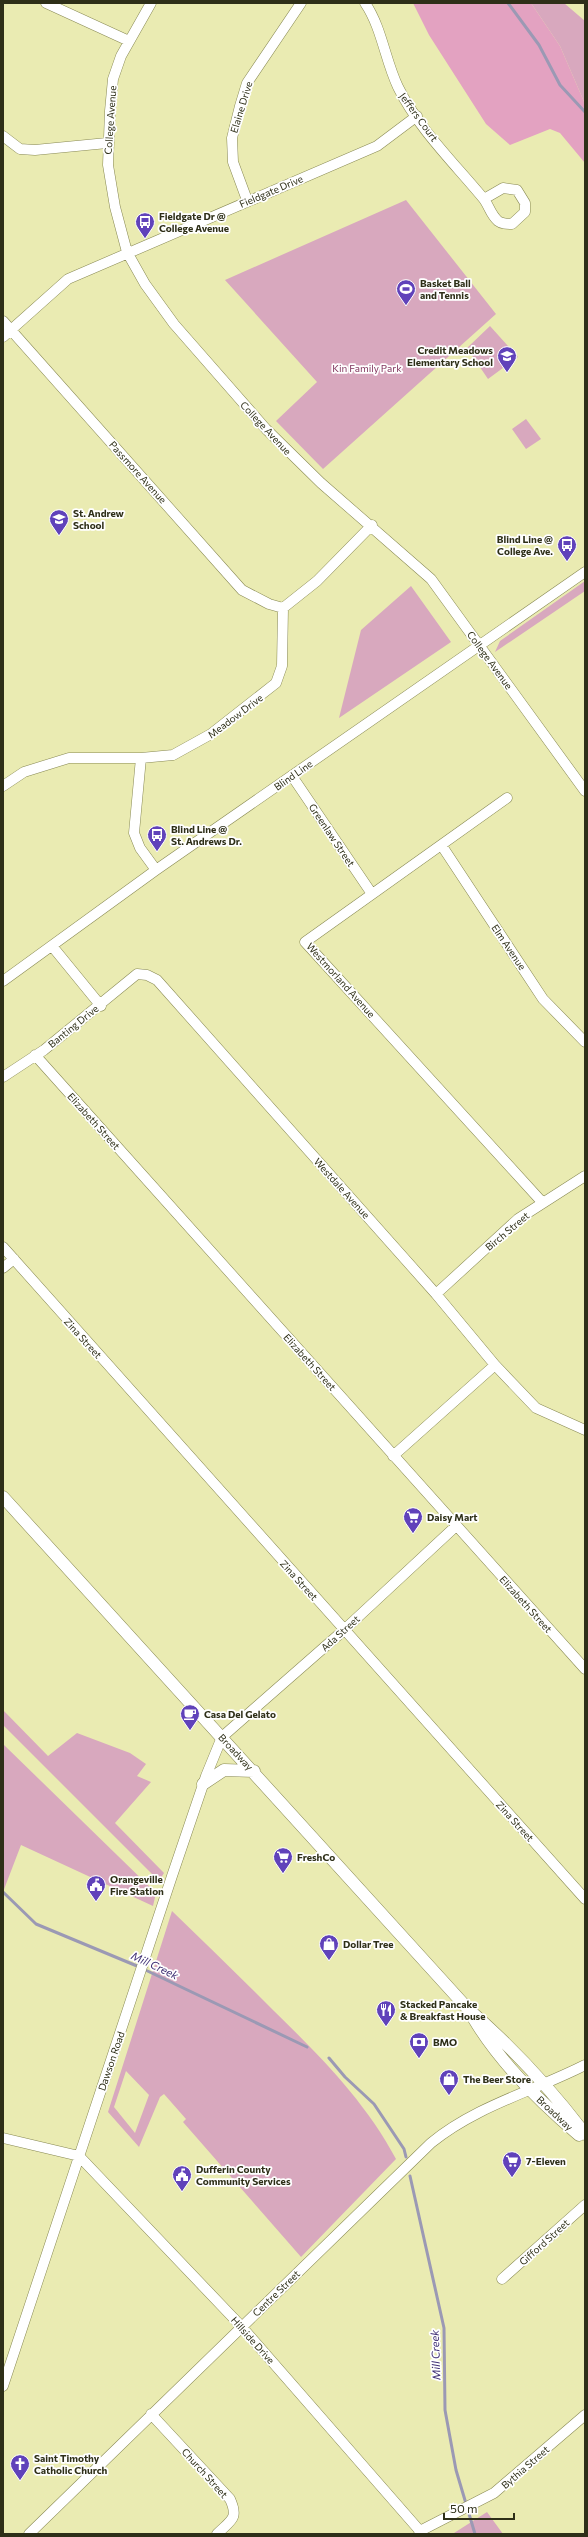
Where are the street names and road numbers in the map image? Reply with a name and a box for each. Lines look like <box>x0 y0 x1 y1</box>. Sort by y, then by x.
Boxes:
street label: Elaine Drive <box>227 80 255 134</box>
street label: College Avenue <box>102 85 118 155</box>
street label: Jeffers Court <box>397 90 441 144</box>
street label: Fieldgate Drive <box>237 172 305 210</box>
street label: College Avenue <box>238 399 294 457</box>
street label: Passmore Avenue <box>107 438 169 506</box>
street label: College Avenue <box>465 629 515 691</box>
street label: Meadow Drive <box>205 691 265 741</box>
street label: Blind Line <box>271 757 315 793</box>
street label: Greenlaw Street <box>307 801 357 869</box>
street label: Elm Avenue <box>489 922 529 972</box>
street label: Westmorland Avenue <box>304 940 378 1020</box>
street label: Banting Drive <box>45 1002 101 1050</box>
street label: Elizabeth Street <box>65 1090 123 1152</box>
street label: Westdale Avenue <box>312 1155 372 1221</box>
street label: Birch Street <box>483 1209 531 1253</box>
street label: Zina Street <box>62 1315 104 1361</box>
street label: Elizabeth Street <box>281 1331 339 1393</box>
street label: Zina Street <box>278 1557 320 1603</box>
street label: Elizabeth Street <box>497 1573 555 1635</box>
street label: Ada Street <box>318 1613 362 1653</box>
street label: Broadway <box>216 1731 256 1773</box>
street label: Zina Street <box>494 1798 536 1844</box>
street label: Dawson Road <box>95 2030 127 2092</box>
street label: Broadway <box>534 2093 576 2133</box>
street label: Gifford Street <box>517 2216 571 2268</box>
street label: Centre Street <box>250 2267 302 2319</box>
street label: Hillside Drive <box>229 2314 277 2366</box>
street label: Bythia Street <box>499 2443 551 2491</box>
street label: Church Street <box>180 2446 230 2500</box>

